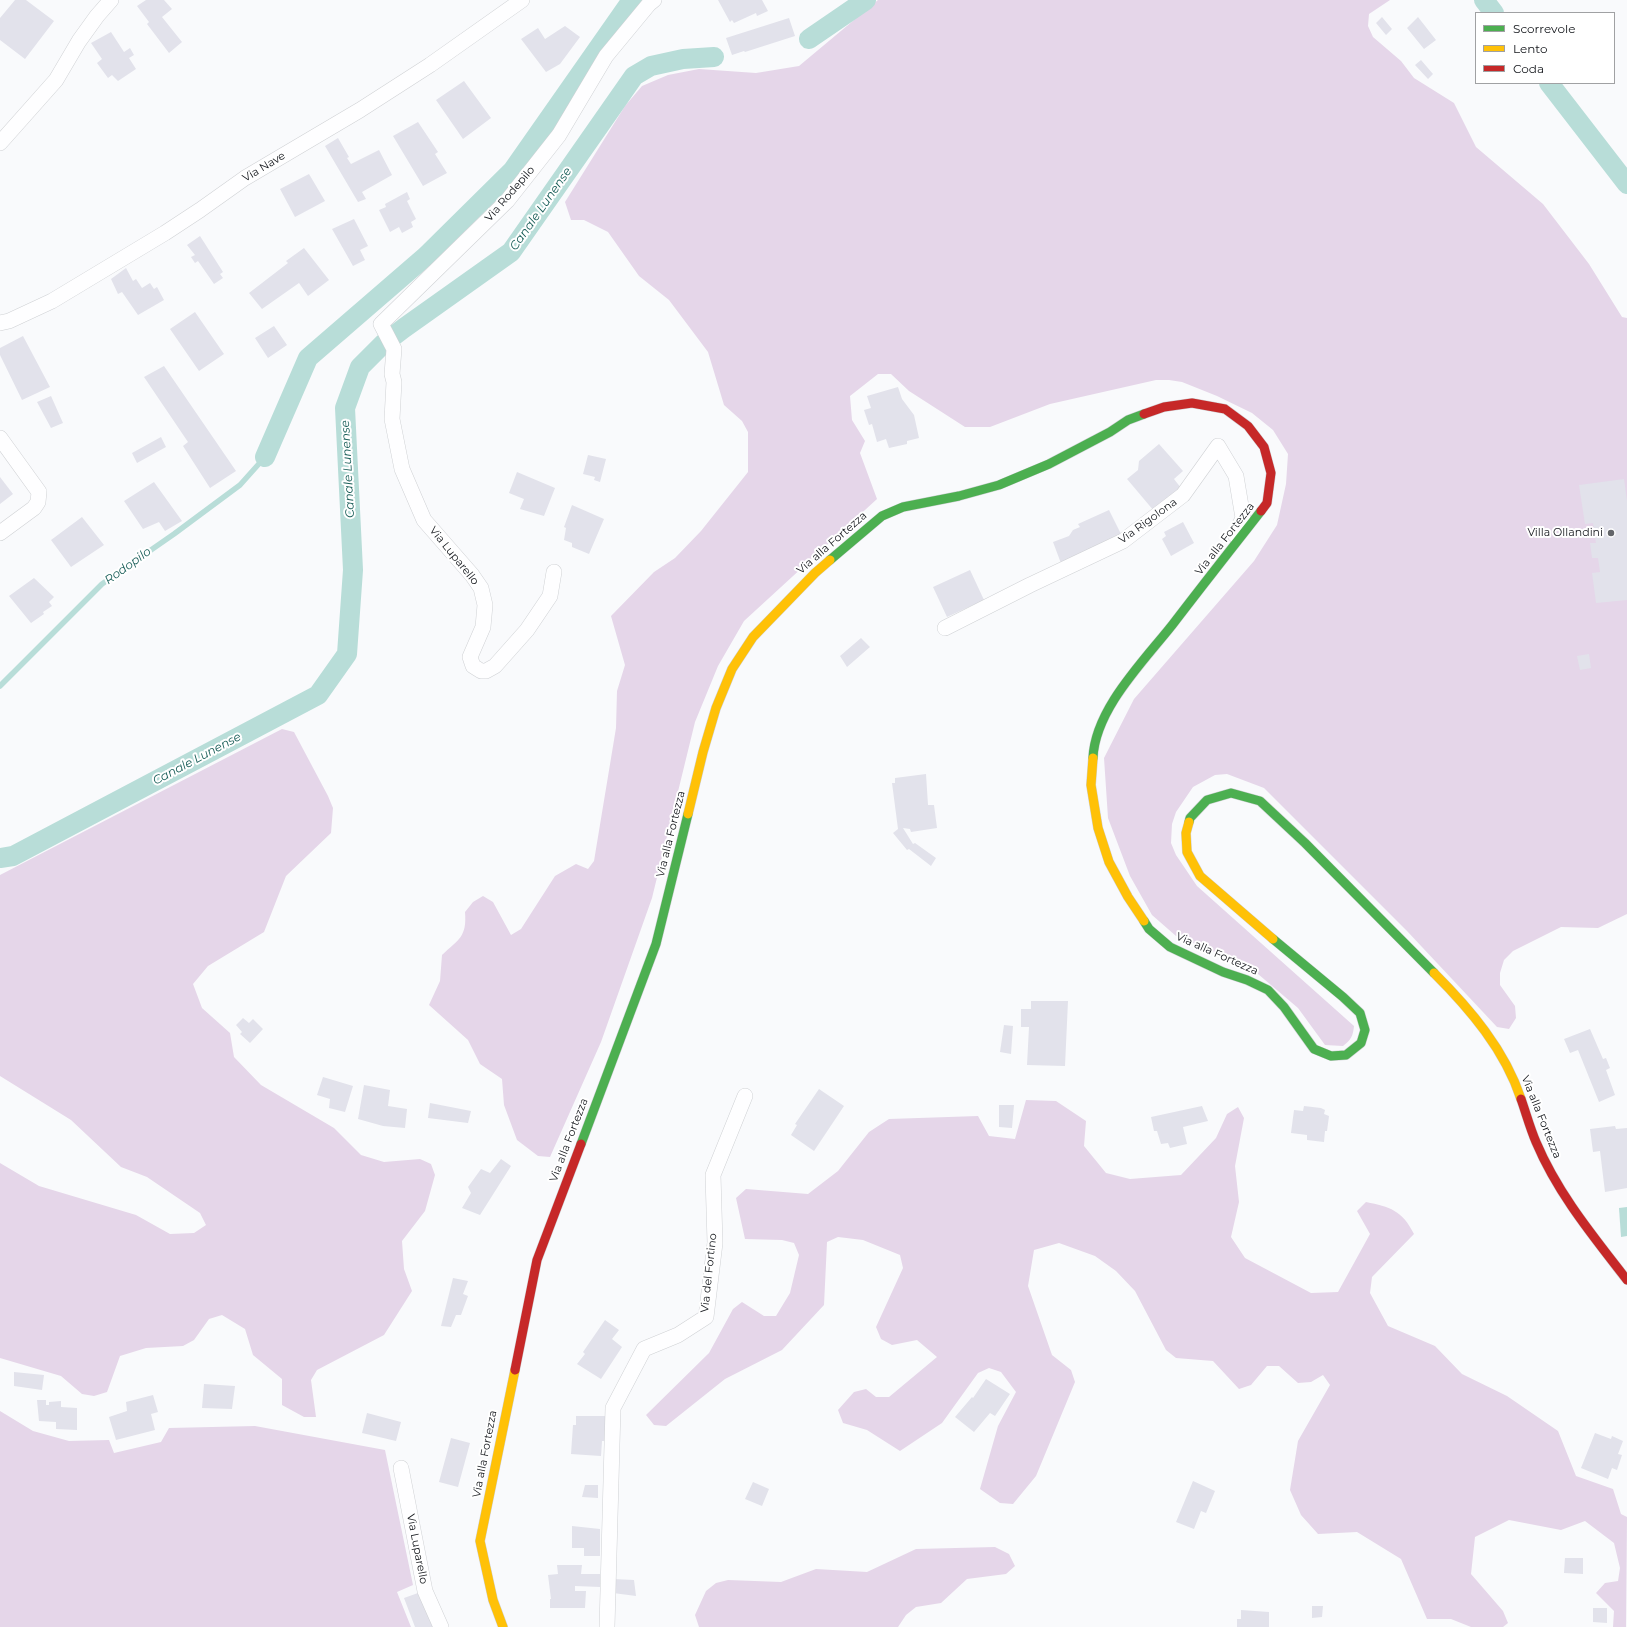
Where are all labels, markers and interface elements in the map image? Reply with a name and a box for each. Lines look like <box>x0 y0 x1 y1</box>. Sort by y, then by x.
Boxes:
legend <box>1475 12 1615 84</box>
text: Scorrevole <box>1513 21 1575 36</box>
text: Lento <box>1513 41 1548 56</box>
text: Coda <box>1513 61 1544 76</box>
street label: Via Nave <box>240 149 288 185</box>
street label: Via Rodepilo <box>482 164 538 224</box>
water label: Canale Lunense <box>507 165 575 253</box>
water label: Canale Lunense <box>338 420 358 518</box>
street label: Via Rigolona <box>1116 495 1180 547</box>
street label: Via alla Fortezza <box>1193 500 1257 578</box>
street label: Via alla Fortezza <box>794 509 870 577</box>
street label: Via Luparello <box>426 524 482 588</box>
place label: Villa Ollandini <box>1527 526 1603 540</box>
marker: Villa Ollandini <box>1606 528 1616 538</box>
water label: Rodopilo <box>102 544 154 588</box>
water label: Canale Lunense <box>150 730 244 788</box>
street label: Via alla Fortezza <box>654 790 688 878</box>
street label: Via alla Fortezza <box>1174 930 1260 978</box>
street label: Via alla Fortezza <box>1518 1074 1564 1160</box>
street label: Via alla Fortezza <box>547 1096 591 1184</box>
street label: Via del Fortino <box>698 1233 720 1313</box>
street label: Via alla Fortezza <box>470 1409 500 1499</box>
street label: Via Luparello <box>404 1513 430 1585</box>

